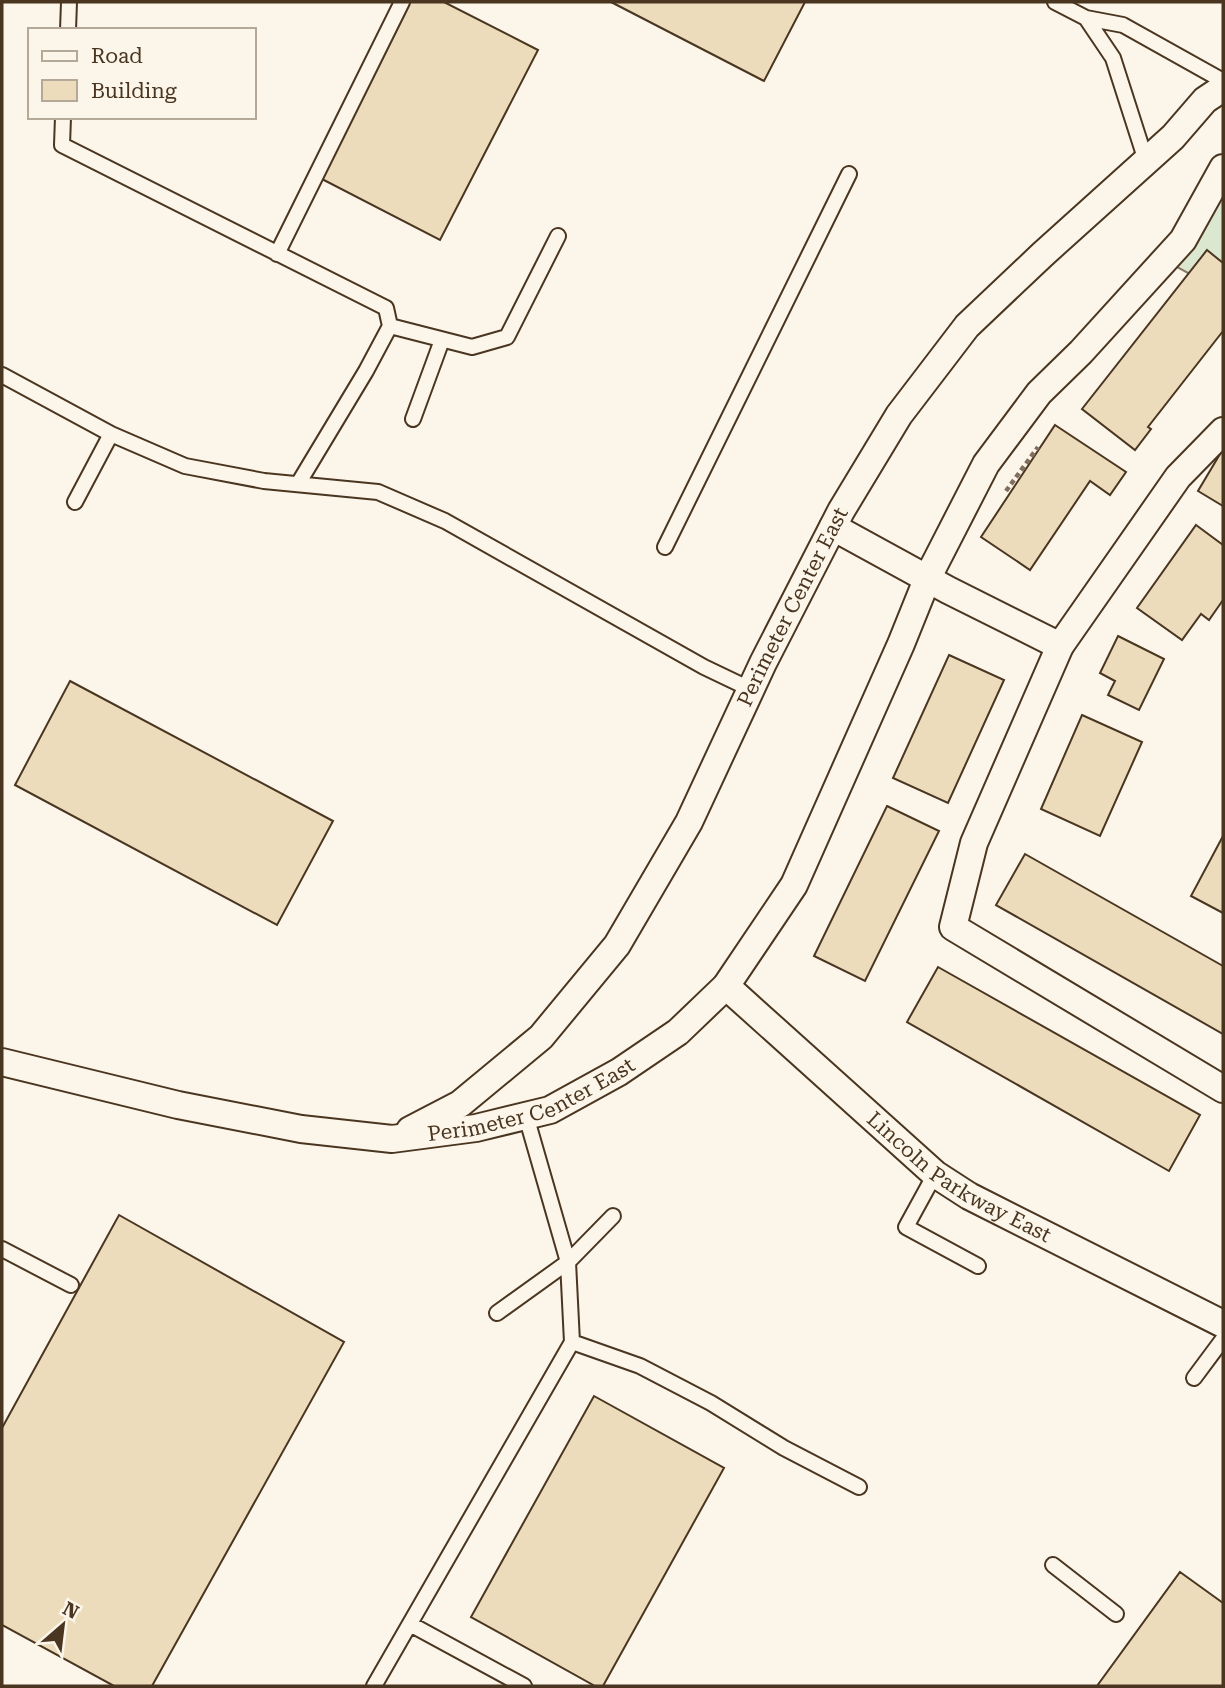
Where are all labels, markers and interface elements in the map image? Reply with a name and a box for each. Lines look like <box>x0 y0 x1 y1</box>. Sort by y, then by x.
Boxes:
legend <box>28 28 256 119</box>
text: Road <box>91 44 143 68</box>
text: Building <box>91 79 177 103</box>
street label: Perimeter Center East <box>732 503 853 710</box>
street label: Perimeter Center East <box>426 1053 639 1146</box>
street label: Lincoln Parkway East <box>862 1107 1055 1247</box>
north arrow <box>28 1590 98 1660</box>
text: N <box>59 1597 83 1624</box>

